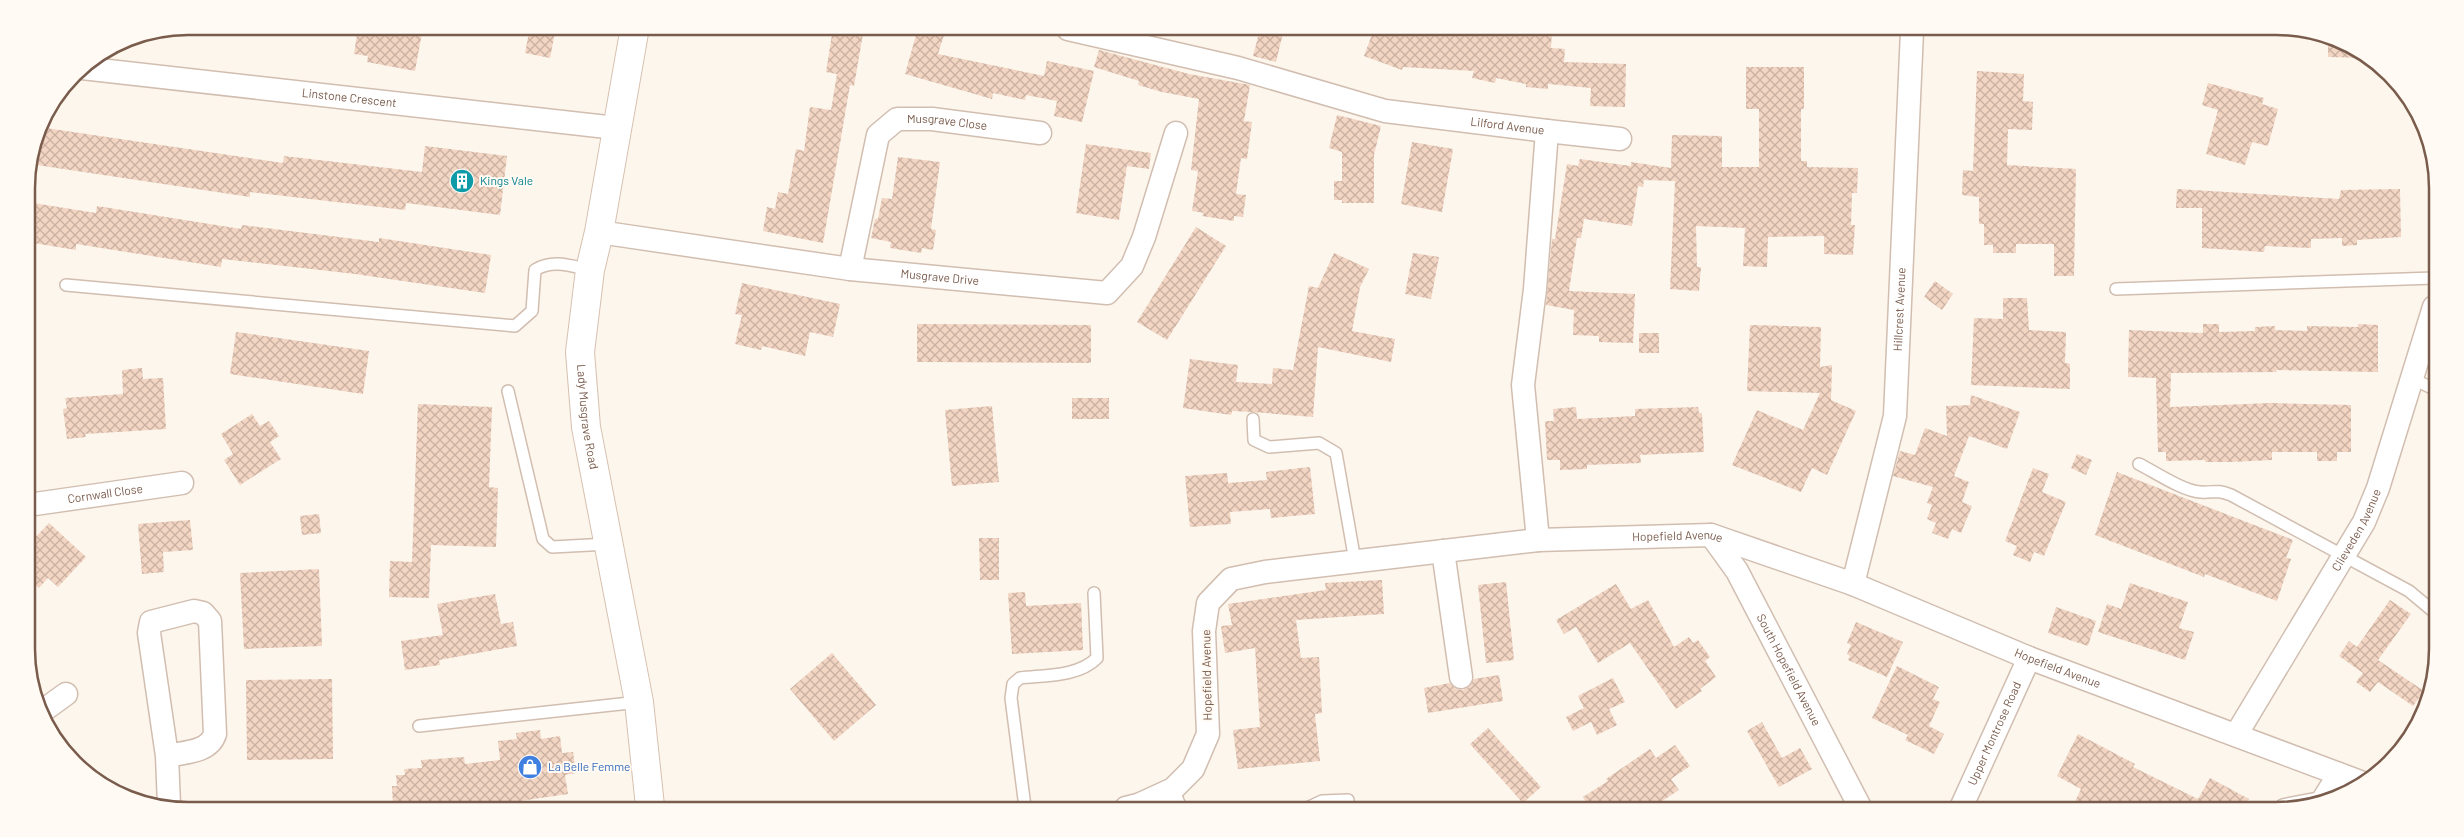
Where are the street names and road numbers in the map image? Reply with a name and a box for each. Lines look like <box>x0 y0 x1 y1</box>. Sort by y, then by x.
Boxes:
street label: Linstone Crescent <box>301 85 398 109</box>
street label: Musgrave Close <box>907 111 988 132</box>
street label: Lilford Avenue <box>1470 114 1545 137</box>
street label: Musgrave Drive <box>900 266 980 287</box>
street label: Hillcrest Avenue <box>1890 267 1908 352</box>
street label: Lady Musgrave Road <box>575 364 602 470</box>
street label: Cornwall Close <box>66 481 144 505</box>
street label: Clieveden Avenue <box>2328 486 2383 573</box>
street label: Hopefield Avenue <box>1632 527 1725 545</box>
street label: South Hopefield Avenue <box>1755 611 1824 728</box>
street label: Hopefield Avenue <box>1198 629 1214 721</box>
street label: Hopefield Avenue <box>2013 645 2103 690</box>
street label: Upper Montrose Road <box>1964 679 2023 787</box>

